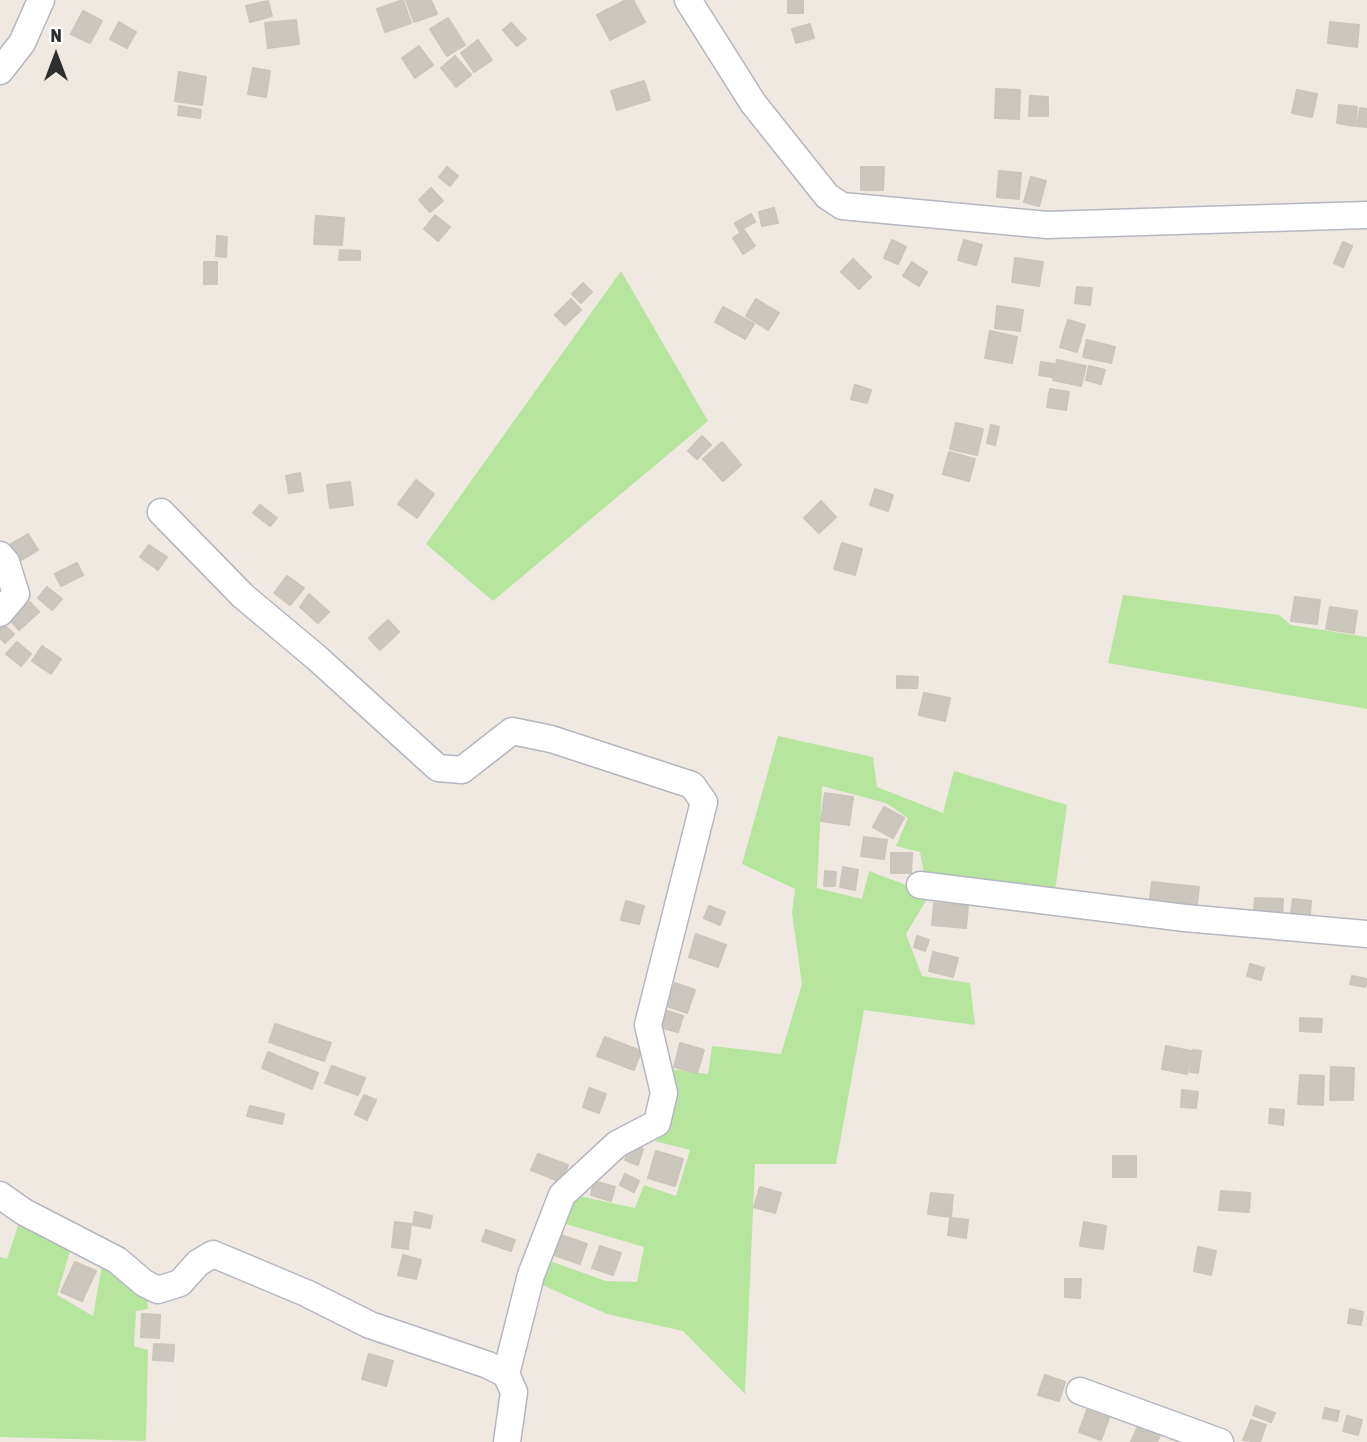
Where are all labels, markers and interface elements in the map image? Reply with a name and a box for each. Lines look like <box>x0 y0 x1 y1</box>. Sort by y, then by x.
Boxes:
north arrow <box>21 21 91 91</box>
text: N <box>50 24 62 46</box>

